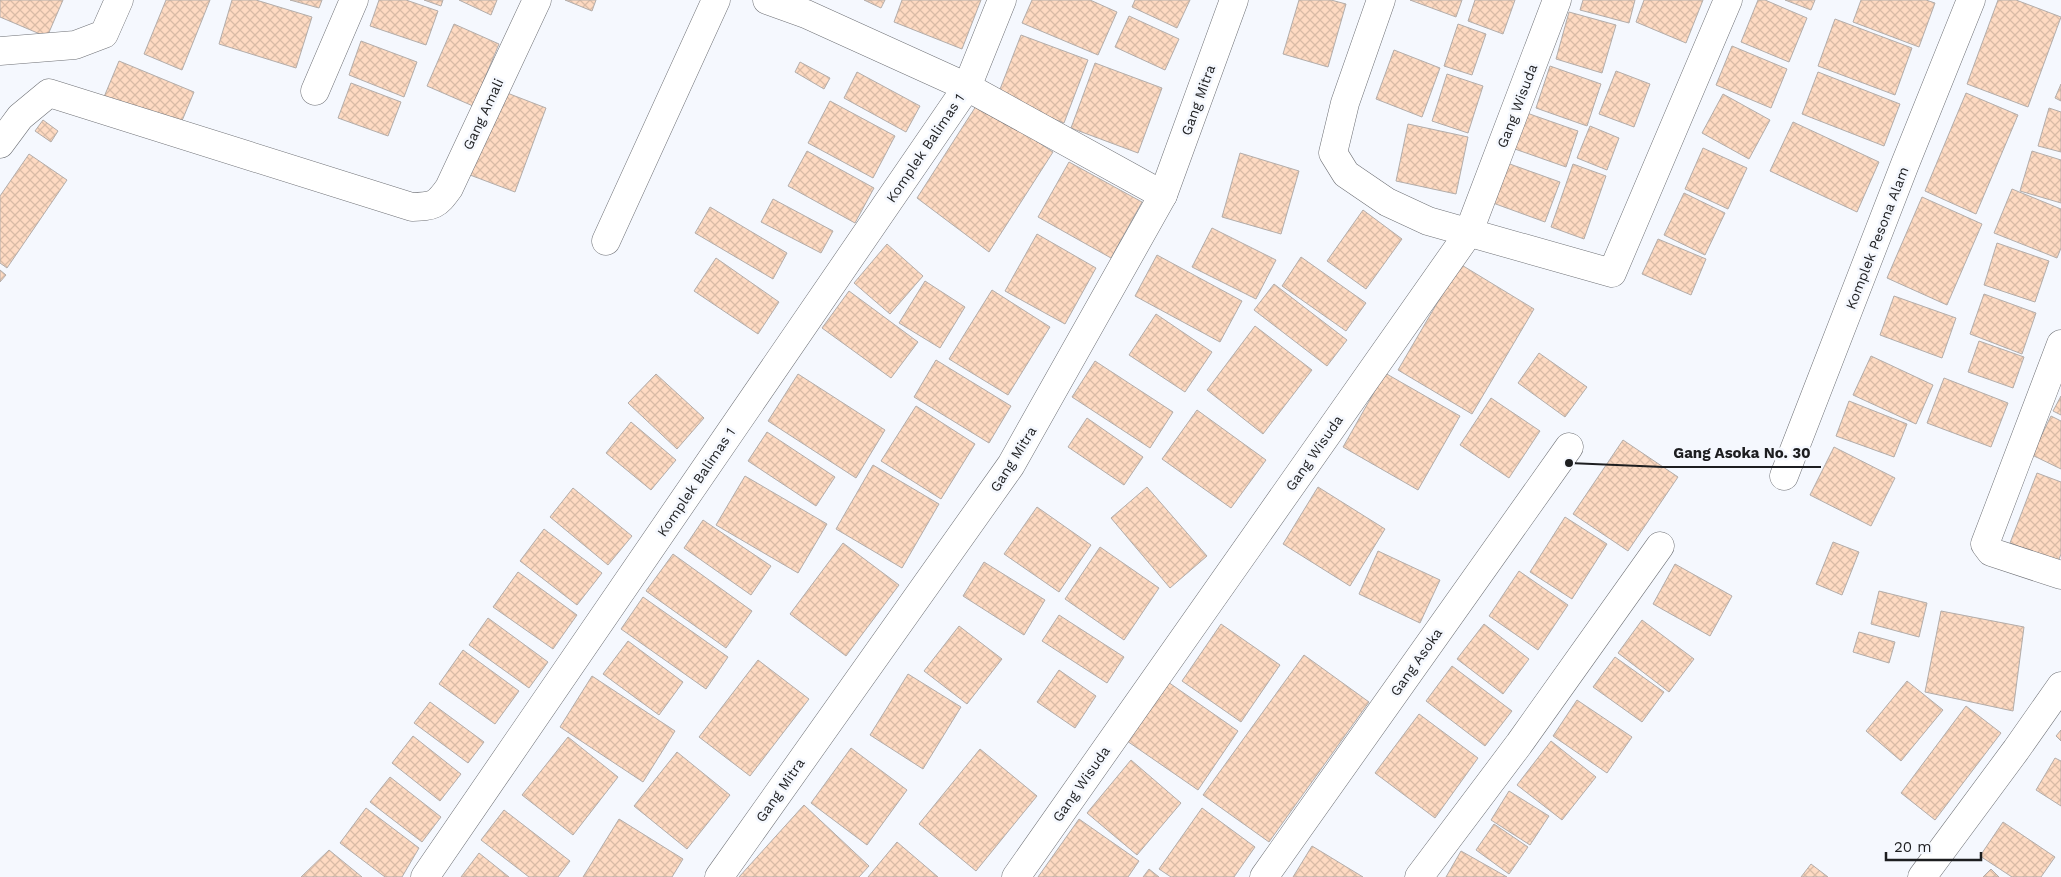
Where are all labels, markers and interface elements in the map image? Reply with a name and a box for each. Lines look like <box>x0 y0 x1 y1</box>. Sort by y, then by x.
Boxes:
street label: Gang Mitra <box>1178 62 1218 137</box>
street label: Gang Wisuda <box>1494 62 1540 150</box>
street label: Gang Amali <box>459 76 507 152</box>
street label: Komplek Balimas 1 <box>883 91 967 205</box>
street label: Komplek Pesona Alam <box>1842 164 1912 312</box>
street label: Gang Wisuda <box>1282 412 1346 494</box>
street label: Gang Mitra <box>987 423 1039 495</box>
street label: Komplek Balimas 1 <box>654 425 738 539</box>
callout: Gang Asoka No. 30 <box>1663 437 1821 467</box>
text: Gang Asoka No. 30 <box>1673 444 1811 462</box>
street label: Gang Asoka <box>1387 625 1445 699</box>
street label: Gang Wisuda <box>1049 743 1113 825</box>
street label: Gang Mitra <box>752 755 808 825</box>
scale bar <box>1886 830 1981 862</box>
text: 20 m <box>1894 838 1932 856</box>

